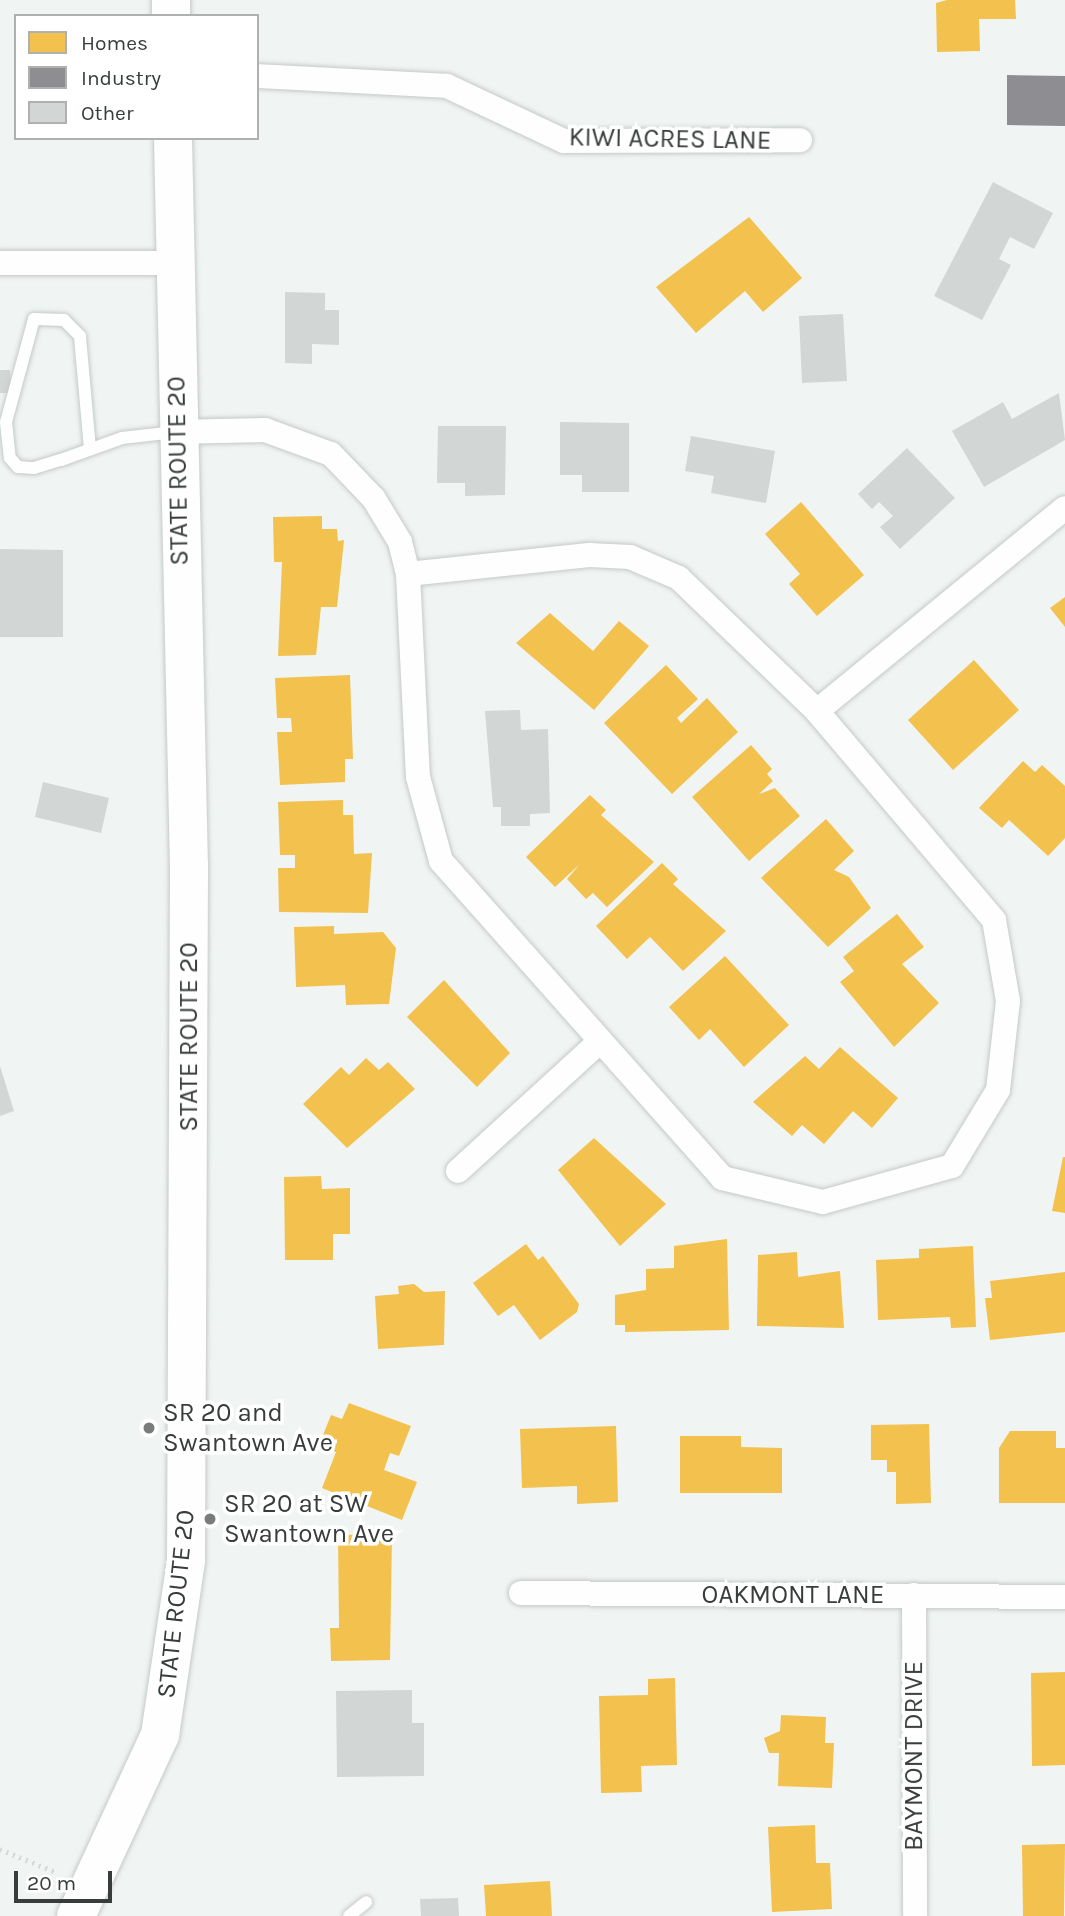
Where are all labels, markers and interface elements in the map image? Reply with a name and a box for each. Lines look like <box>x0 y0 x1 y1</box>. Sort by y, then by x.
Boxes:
legend <box>14 14 259 140</box>
text: Homes <box>81 31 148 55</box>
text: Industry <box>81 66 161 90</box>
text: Other <box>81 101 134 125</box>
street label: KIWI ACRES LANE <box>568 122 772 156</box>
street label: STATE ROUTE 20 <box>161 376 195 566</box>
street label: STATE ROUTE 20 <box>173 942 205 1132</box>
place label: SR 20 and Swantown Ave <box>163 1397 333 1458</box>
marker: SR 20 and Swantown Ave <box>141 1420 157 1436</box>
place label: SR 20 at SW Swantown Ave <box>224 1488 394 1550</box>
street label: STATE ROUTE 20 <box>151 1508 201 1700</box>
marker: SR 20 at SW Swantown Ave <box>202 1511 218 1527</box>
street label: OAKMONT LANE <box>702 1579 884 1611</box>
street label: BAYMONT DRIVE <box>898 1661 930 1851</box>
scale bar <box>18 1856 116 1900</box>
text: 20 m <box>27 1871 76 1895</box>

